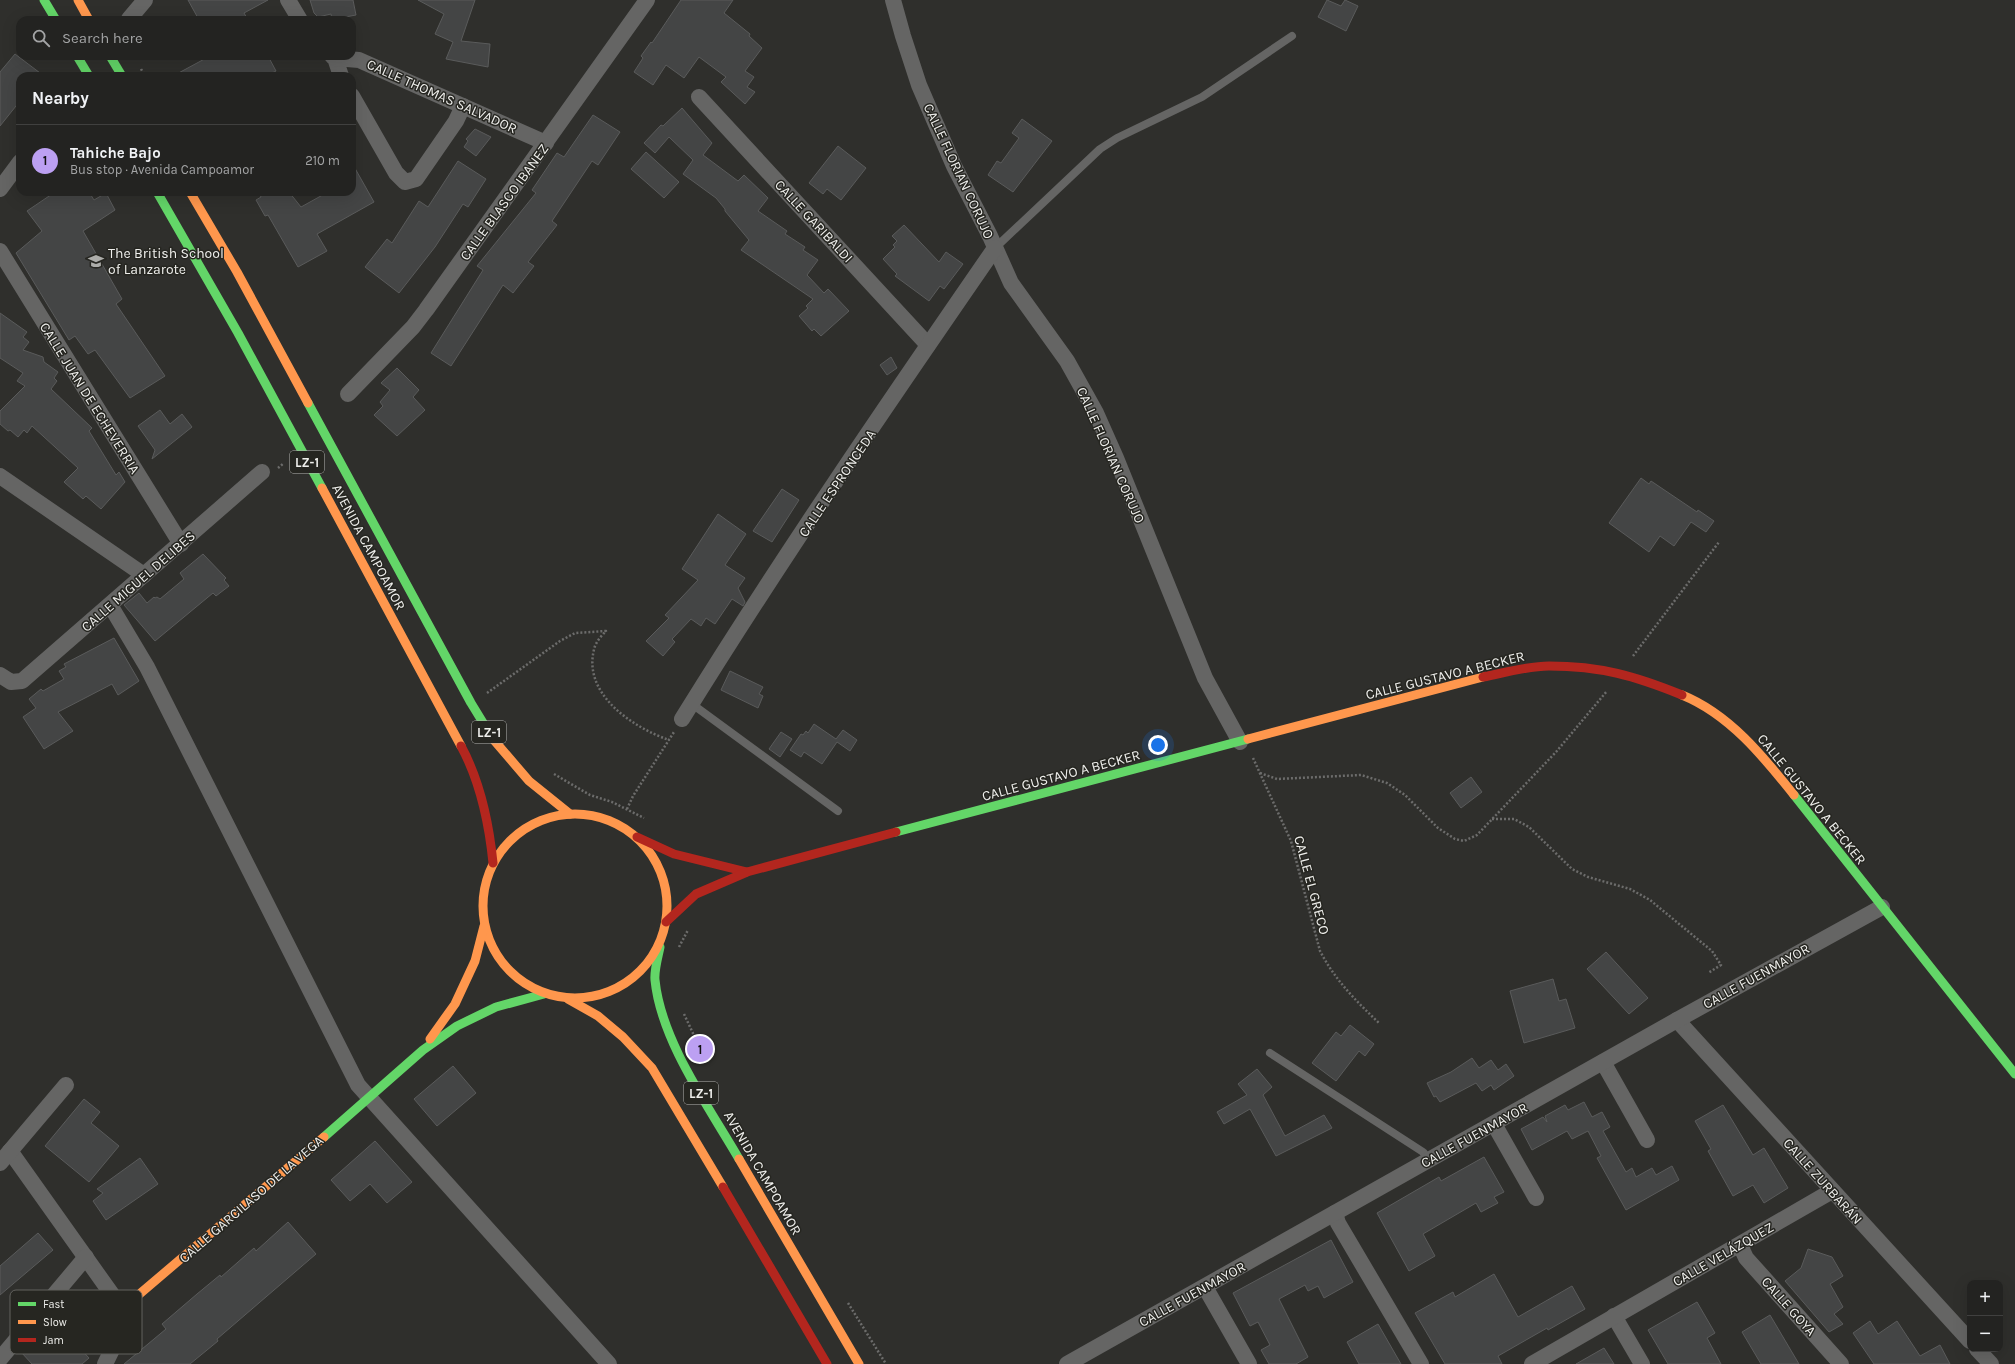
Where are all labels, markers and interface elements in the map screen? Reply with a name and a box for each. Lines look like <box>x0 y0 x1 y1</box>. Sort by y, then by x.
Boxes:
search box <box>16 16 356 60</box>
icon: search <box>30 27 52 49</box>
text: Search here <box>62 29 143 47</box>
street label: CALLE THOMAS SALVADOR <box>364 56 520 137</box>
text: Nearby <box>32 88 89 108</box>
street label: CALLE FLORIAN CORUJO <box>920 101 997 242</box>
street label: CALLE BLASCO IBANEZ <box>456 141 552 264</box>
text: Tahiche Bajo <box>70 144 161 162</box>
text: 1 <box>43 153 47 168</box>
text: 210 m <box>305 153 340 168</box>
text: Bus stop · Avenida Campoamor <box>70 162 254 177</box>
street label: CALLE GARIBALDI <box>771 176 856 266</box>
place label: The British School of Lanzarote <box>108 245 224 278</box>
school or university icon: The British School of Lanzarote <box>87 252 105 270</box>
street label: CALLE JUAN DE ECHEVERRIA <box>36 319 143 477</box>
street label: CALLE FLORIAN CORUJO <box>1073 384 1148 526</box>
street label: CALLE ESPRONCEDA <box>795 426 880 540</box>
road number: LZ-1 <box>290 451 324 473</box>
street label: AVENIDA CAMPOAMOR <box>328 481 409 613</box>
street label: CALLE MIGUEL DELIBES <box>78 527 199 635</box>
street label: CALLE GUSTAVO A BECKER <box>1364 647 1526 703</box>
road number: LZ-1 <box>472 721 506 743</box>
street label: CALLE GUSTAVO A BECKER <box>1754 731 1870 868</box>
your location <box>1148 735 1168 755</box>
street label: CALLE GUSTAVO A BECKER <box>980 746 1142 805</box>
street label: CALLE EL GRECO <box>1290 834 1333 936</box>
street label: CALLE FUENMAYOR <box>1700 940 1813 1013</box>
pin: 1 <box>687 1034 713 1064</box>
road number: LZ-1 <box>684 1082 718 1104</box>
street label: CALLE FUENMAYOR <box>1418 1099 1531 1172</box>
street label: AVENIDA CAMPOAMOR <box>720 1108 805 1238</box>
street label: CALLE GARCILASO DE LA VEGA <box>176 1132 327 1267</box>
street label: CALLE ZURBARÁN <box>1780 1134 1866 1228</box>
street label: CALLE VELÁZQUEZ <box>1669 1218 1777 1290</box>
street label: CALLE FUENMAYOR <box>1136 1258 1249 1331</box>
street label: CALLE GOYA <box>1758 1273 1820 1339</box>
map controls <box>1967 1280 2003 1352</box>
button: + <box>1967 1280 2003 1316</box>
legend <box>10 1290 142 1354</box>
text: Fast <box>43 1298 64 1311</box>
text: Slow <box>43 1316 67 1329</box>
button: − <box>1967 1316 2003 1352</box>
text: Jam <box>43 1334 64 1347</box>

